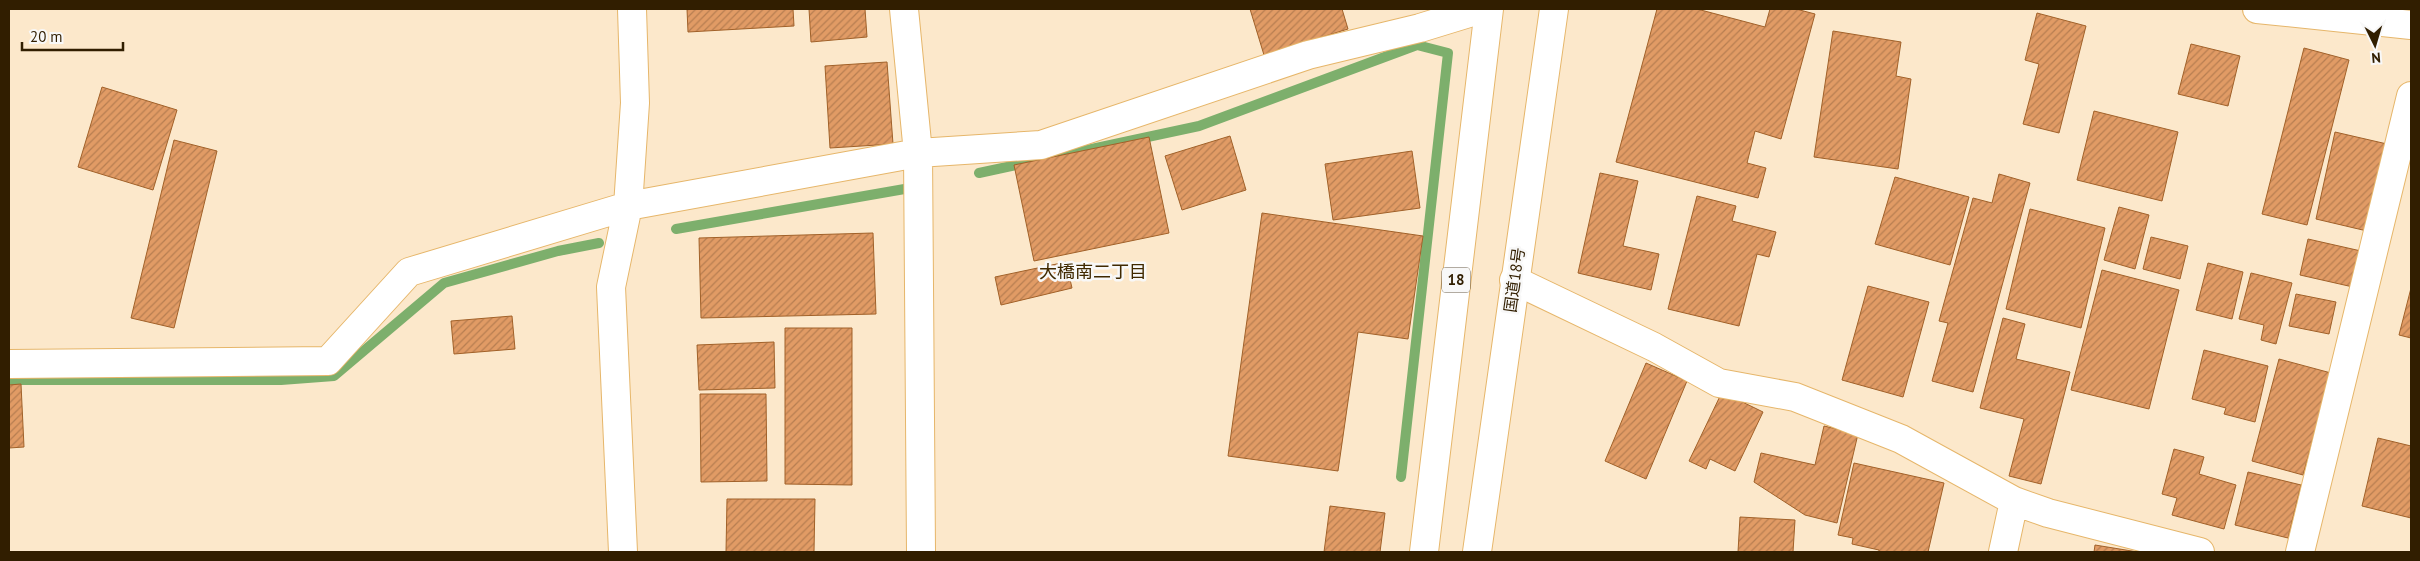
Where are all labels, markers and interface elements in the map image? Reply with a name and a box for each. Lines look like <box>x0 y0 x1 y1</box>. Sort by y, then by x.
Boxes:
scale bar <box>22 20 124 52</box>
north arrow <box>2350 20 2400 70</box>
text: 20 m <box>30 27 63 46</box>
text: N <box>2371 49 2382 67</box>
street label: 国道18号 <box>1500 246 1528 314</box>
district label: 大橋南二丁目 <box>1039 260 1147 283</box>
road number: 18 <box>1442 268 1470 292</box>

